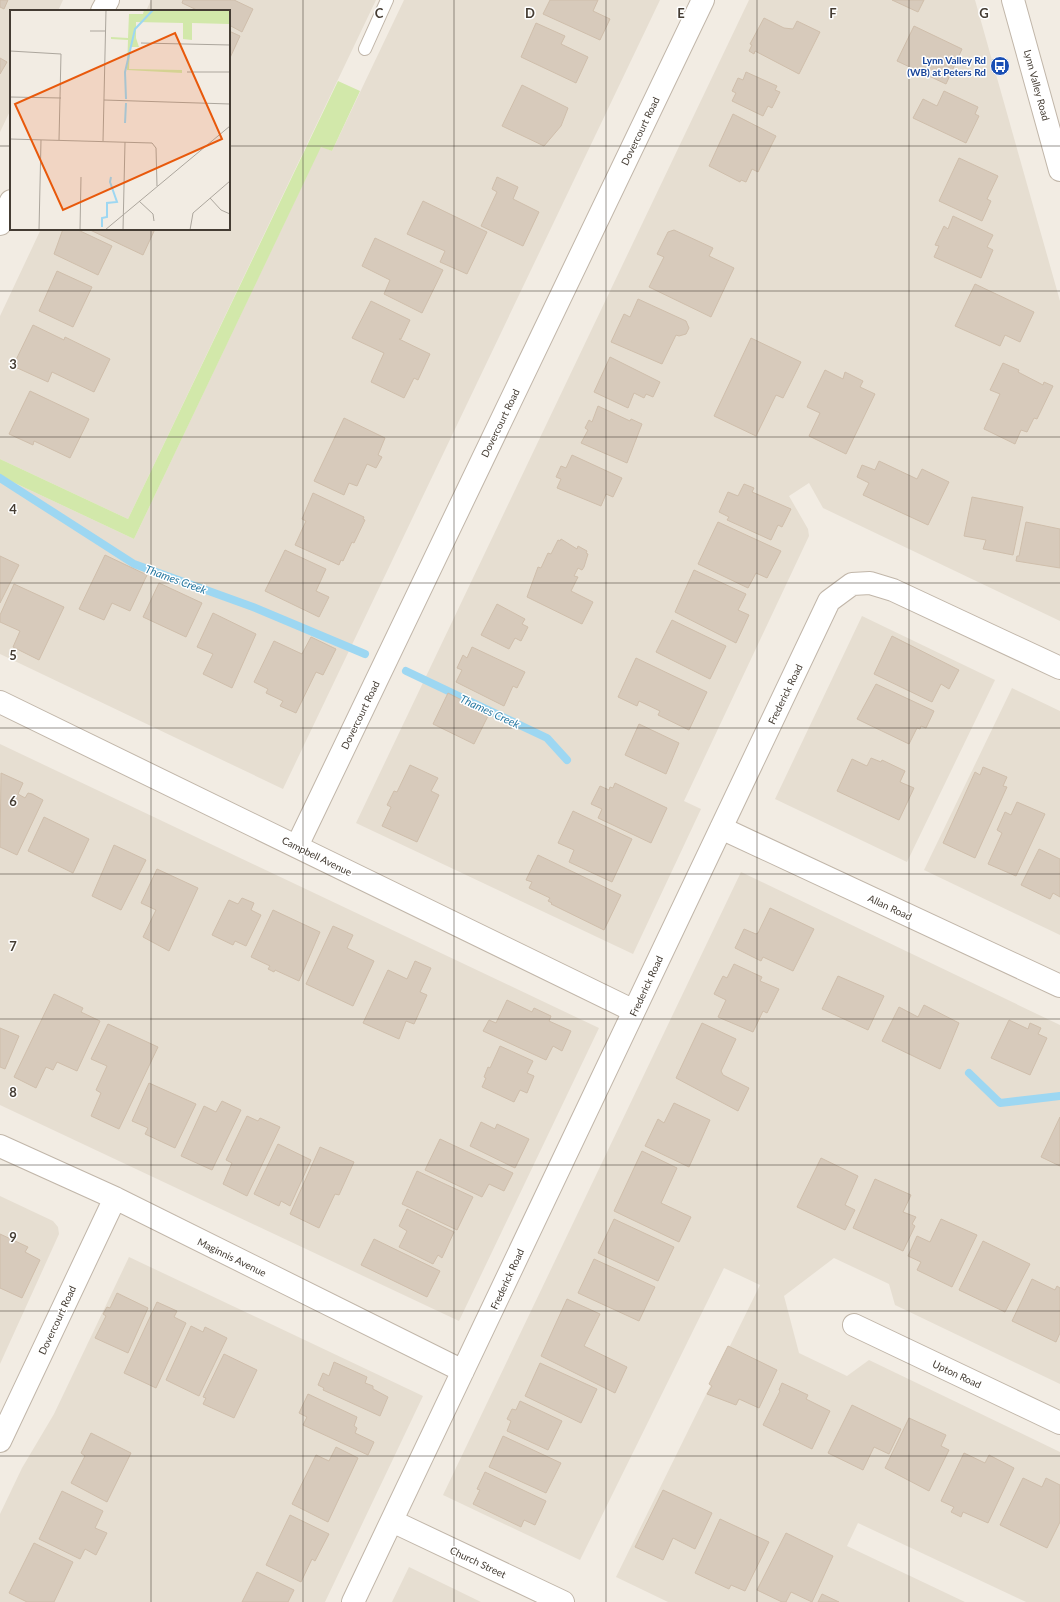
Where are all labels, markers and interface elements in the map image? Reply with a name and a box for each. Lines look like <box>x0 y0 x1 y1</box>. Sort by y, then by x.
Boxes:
text: C <box>375 5 384 21</box>
text: D <box>525 5 535 21</box>
text: E <box>677 5 685 21</box>
text: F <box>829 5 837 21</box>
text: G <box>979 5 989 21</box>
inset map <box>10 10 230 230</box>
street label: Lynn Valley Road <box>1022 48 1052 122</box>
place label: Lynn Valley Rd (WB) at Peters Rd <box>907 54 986 78</box>
bus stop icon: Lynn Valley Rd (WB) at Peters Rd <box>989 55 1011 77</box>
street label: Dovercourt Road <box>618 95 662 167</box>
text: 3 <box>9 356 17 372</box>
street label: Dovercourt Road <box>478 387 522 459</box>
text: 4 <box>9 501 17 517</box>
water label: Thames Creek <box>144 562 209 596</box>
text: 5 <box>9 647 17 663</box>
street label: Frederick Road <box>765 662 805 726</box>
street label: Dovercourt Road <box>338 679 382 751</box>
water label: Thames Creek <box>458 692 523 731</box>
text: 6 <box>9 793 17 809</box>
street label: Campbell Avenue <box>280 834 354 878</box>
street label: Allan Road <box>866 892 914 922</box>
text: 7 <box>9 938 17 954</box>
street label: Frederick Road <box>627 954 665 1018</box>
text: 8 <box>9 1084 17 1100</box>
text: 9 <box>9 1229 17 1245</box>
street label: Maginnis Avenue <box>196 1235 268 1279</box>
street label: Frederick Road <box>488 1247 526 1311</box>
street label: Dovercourt Road <box>36 1284 78 1356</box>
street label: Upton Road <box>931 1358 983 1390</box>
street label: Church Street <box>448 1544 508 1580</box>

